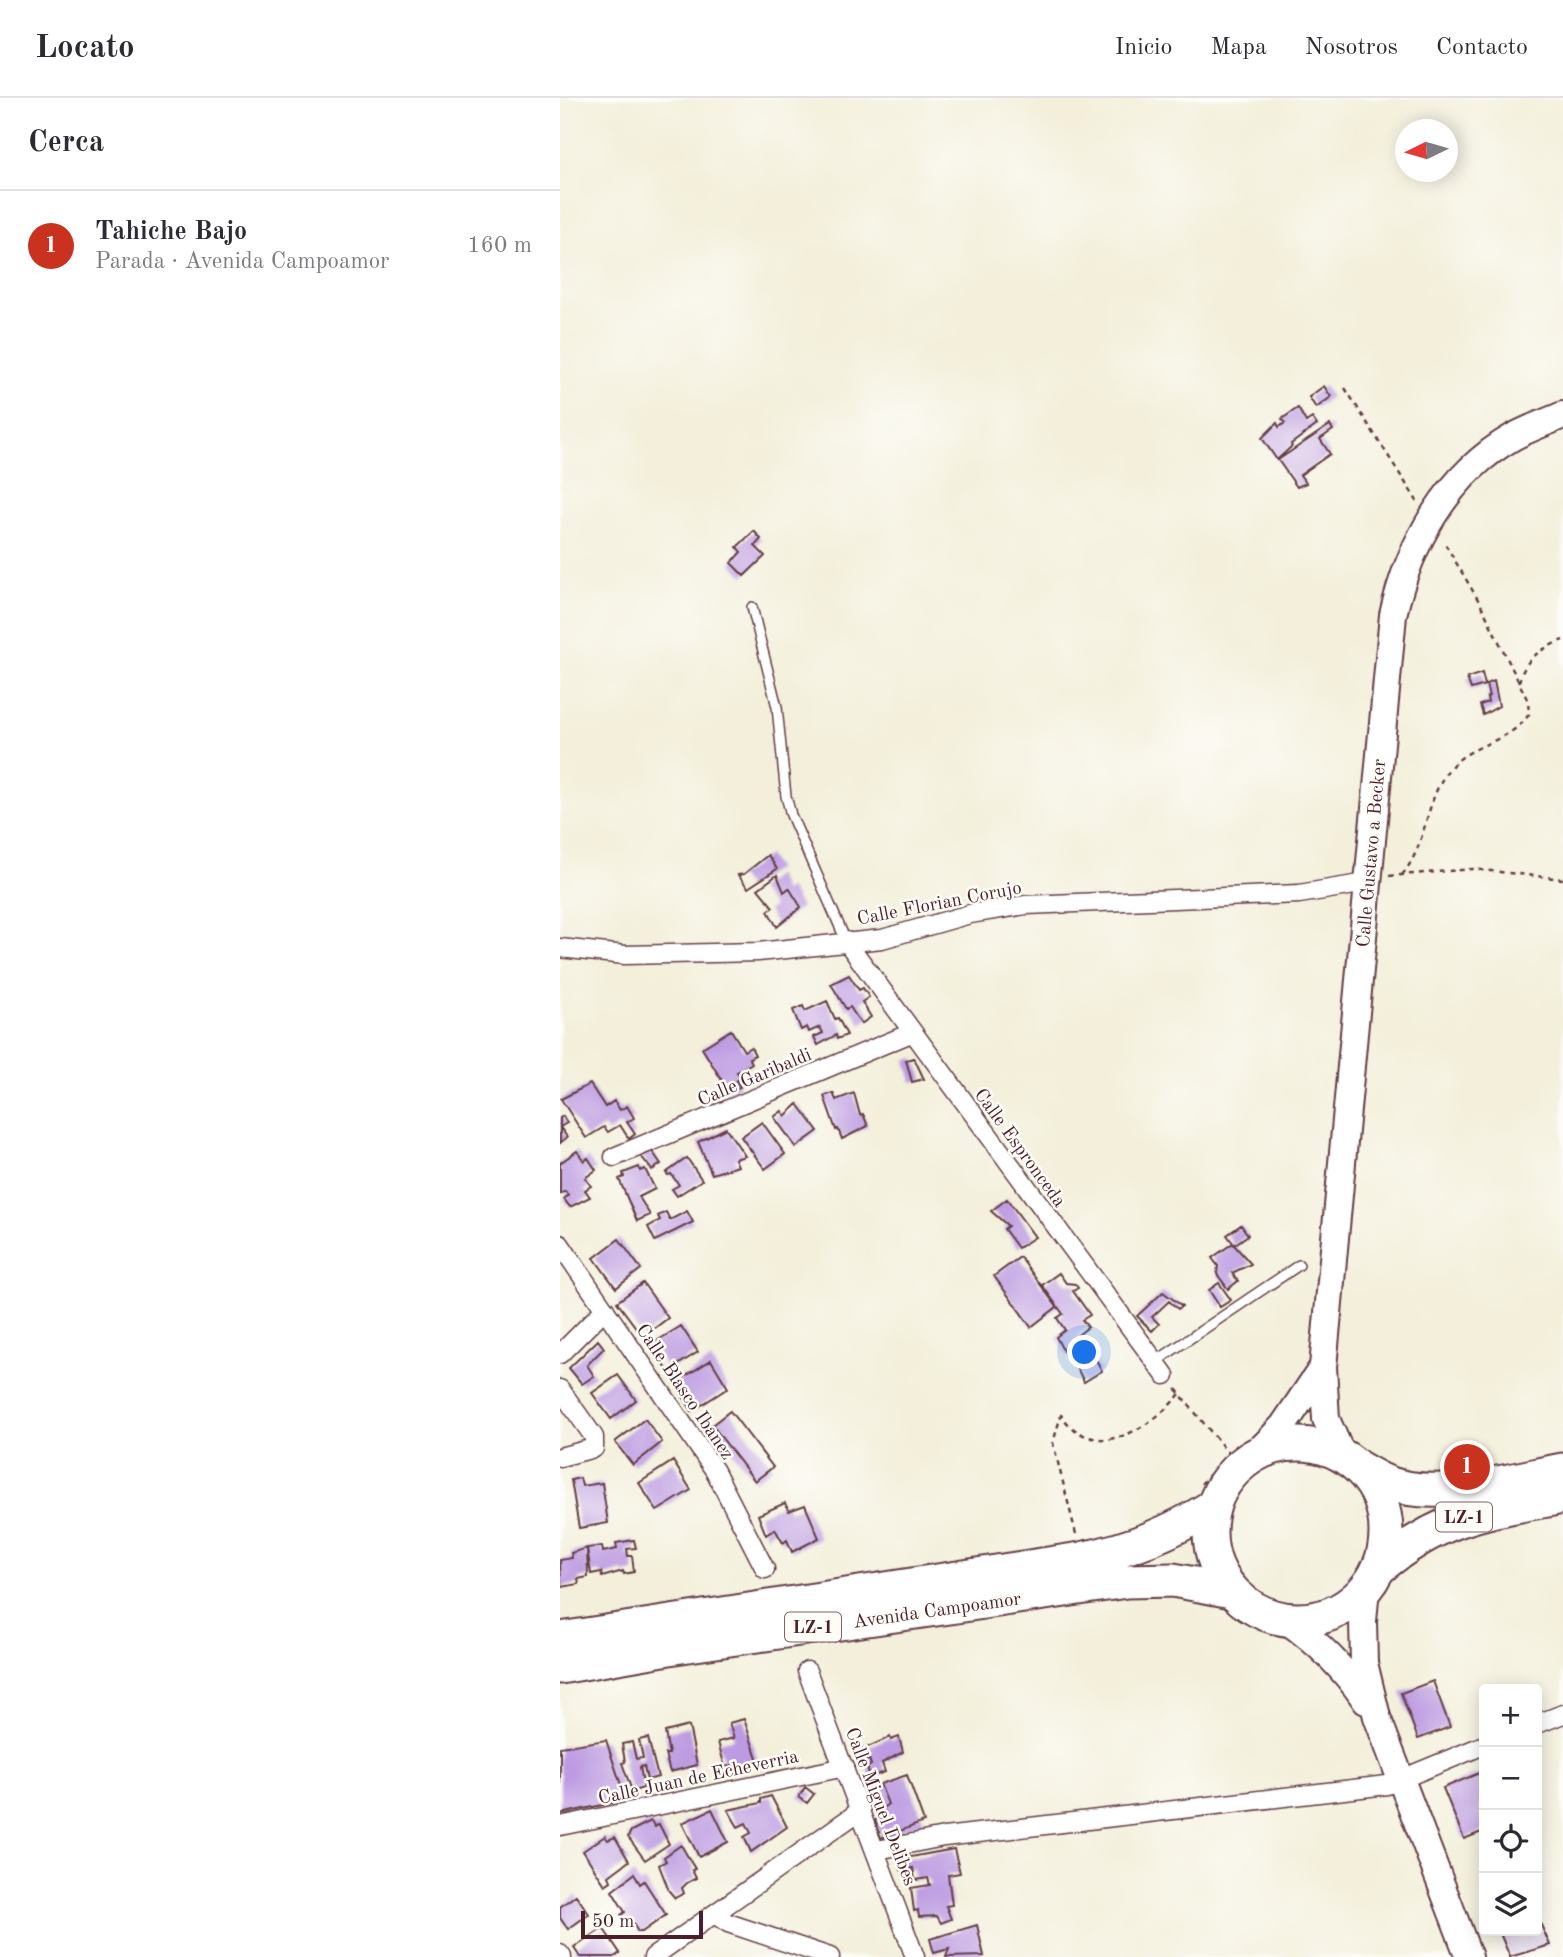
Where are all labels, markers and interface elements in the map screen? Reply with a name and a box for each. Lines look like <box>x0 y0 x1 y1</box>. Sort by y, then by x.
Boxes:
text: Locato <box>35 32 135 65</box>
text: Inicio <box>1115 36 1173 60</box>
text: Mapa <box>1211 36 1267 60</box>
text: Nosotros <box>1305 36 1398 60</box>
text: Contacto <box>1436 36 1528 60</box>
north arrow <box>1395 119 1458 182</box>
text: Cerca <box>28 128 104 158</box>
text: Tahiche Bajo <box>95 219 247 245</box>
text: 1 <box>44 234 58 257</box>
text: 160 m <box>467 234 532 257</box>
text: Parada · Avenida Campoamor <box>95 250 390 273</box>
street label: Calle Gustavo a Becker <box>1355 758 1390 948</box>
street label: Calle Florian Corujo <box>856 879 1023 930</box>
street label: Calle Garibaldi <box>695 1046 815 1111</box>
street label: Calle Espronceda <box>970 1086 1069 1212</box>
street label: Calle Blasco Ibanez <box>632 1321 736 1464</box>
your location <box>1067 1335 1101 1369</box>
pin: 1 <box>1444 1441 1490 1493</box>
road number: LZ-1 <box>1436 1502 1492 1532</box>
street label: Avenida Campoamor <box>852 1590 1023 1633</box>
road number: LZ-1 <box>785 1612 841 1642</box>
map controls <box>1479 1684 1542 1936</box>
button: + <box>1479 1684 1542 1747</box>
street label: Calle Miguel Delibes <box>841 1725 919 1889</box>
button: − <box>1479 1747 1542 1810</box>
street label: Calle Juan de Echeverria <box>597 1748 801 1809</box>
button: locate <box>1479 1810 1542 1873</box>
button: layers <box>1479 1873 1542 1936</box>
scale bar <box>581 1908 704 1940</box>
text: 50 m <box>592 1913 634 1932</box>

